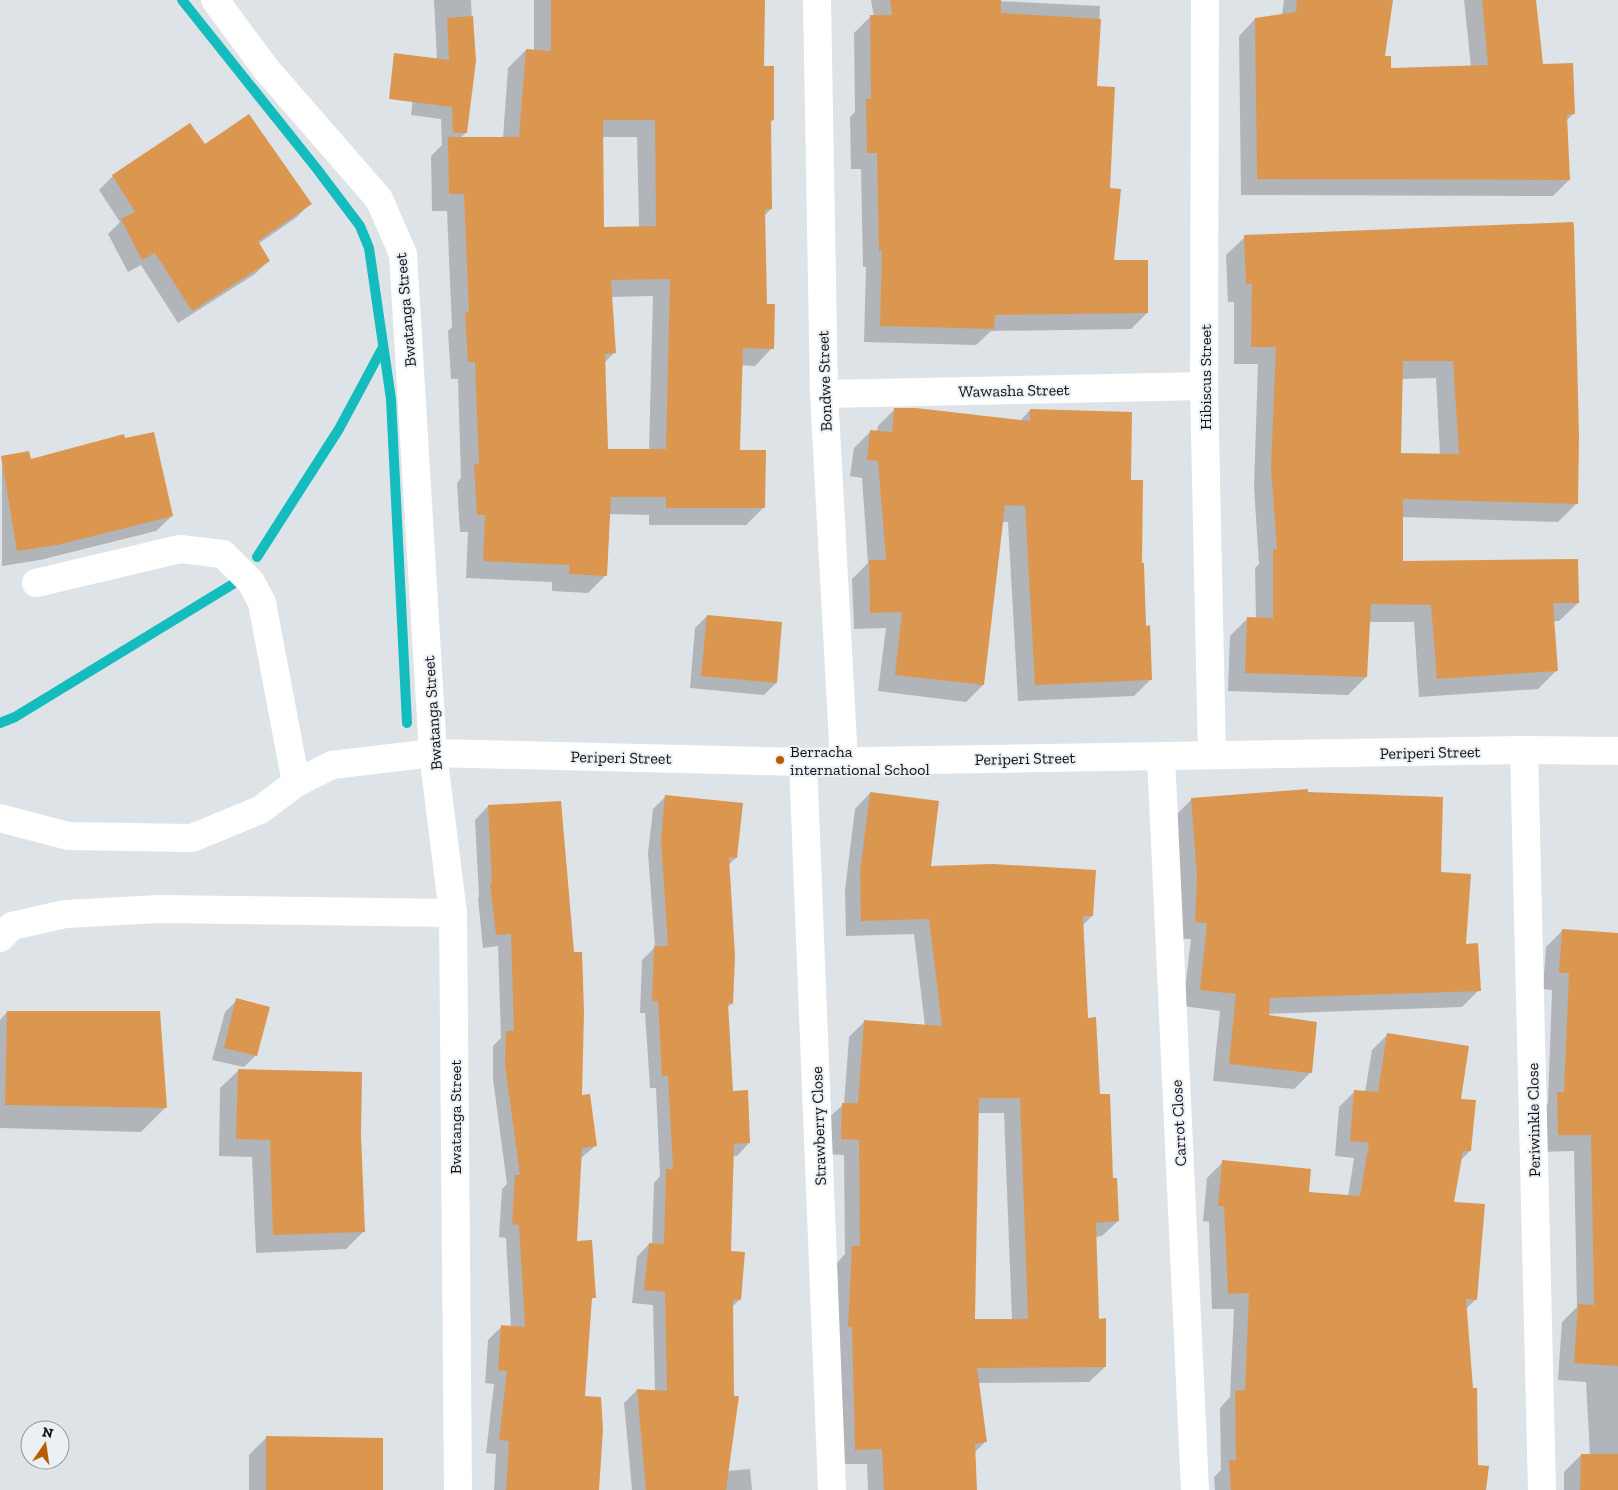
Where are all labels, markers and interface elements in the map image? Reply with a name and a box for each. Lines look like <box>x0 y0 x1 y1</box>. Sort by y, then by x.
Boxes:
street label: Bwatanga Street <box>391 252 420 368</box>
street label: Hibiscus Street <box>1196 324 1215 430</box>
street label: Bondwe Street <box>813 330 836 432</box>
street label: Wawasha Street <box>958 380 1070 401</box>
street label: Bwatanga Street <box>419 655 446 771</box>
place label: Berracha international School <box>790 742 930 779</box>
street label: Periperi Street <box>1379 742 1481 763</box>
street label: Periperi Street <box>570 747 672 768</box>
street label: Periperi Street <box>974 748 1076 769</box>
marker: Berracha international School <box>774 754 786 766</box>
street label: Bwatanga Street <box>446 1060 465 1174</box>
street label: Periwinkle Close <box>1523 1063 1544 1177</box>
street label: Strawberry Close <box>807 1066 830 1186</box>
street label: Carrot Close <box>1167 1079 1190 1167</box>
north arrow <box>20 1420 70 1470</box>
text: N <box>41 1423 55 1442</box>

